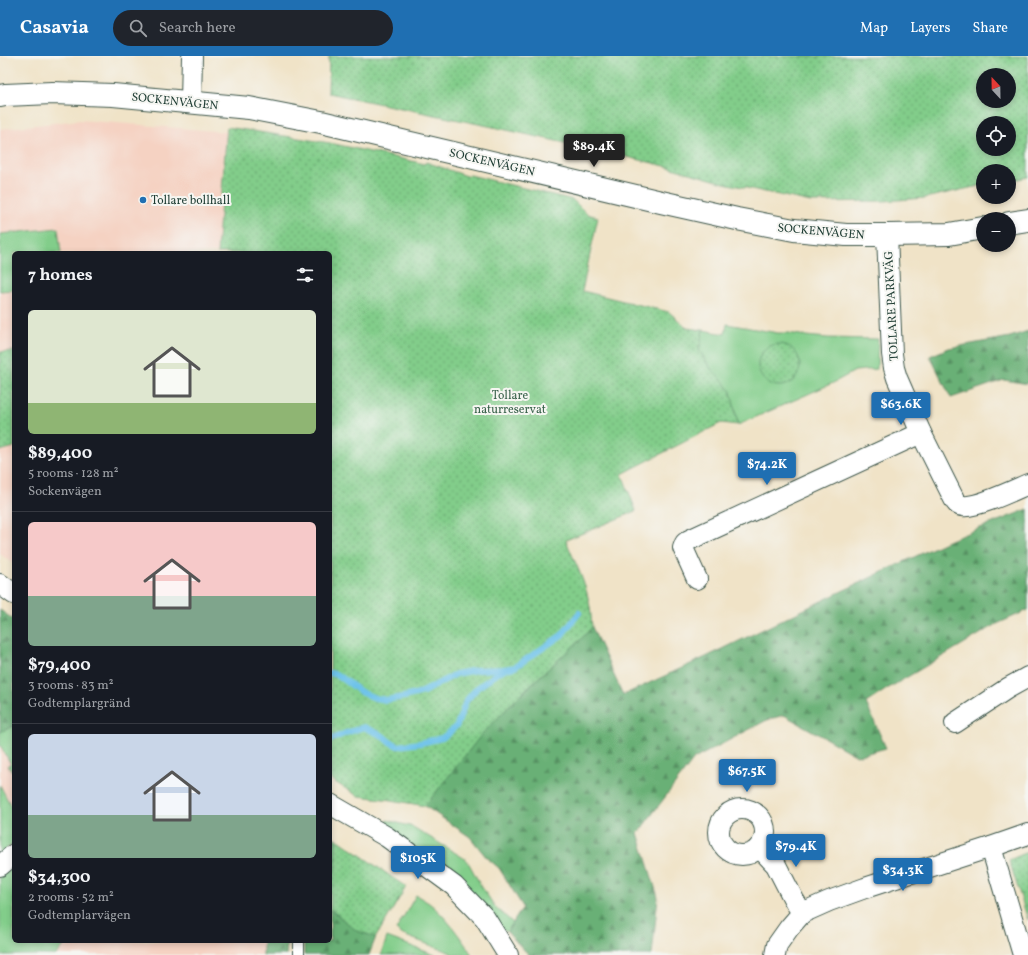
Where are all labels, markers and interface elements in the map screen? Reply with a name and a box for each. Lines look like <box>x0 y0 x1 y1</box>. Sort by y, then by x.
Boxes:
search box <box>113 10 393 46</box>
text: Casavia <box>20 15 89 41</box>
icon: search <box>127 17 149 39</box>
text: Search here <box>159 18 236 39</box>
text: Map <box>860 19 888 38</box>
text: Layers <box>910 19 950 38</box>
text: Share <box>972 19 1008 38</box>
north arrow <box>976 68 1016 108</box>
map controls <box>976 68 1016 252</box>
street label: SOCKENVÄGEN <box>131 88 219 115</box>
button: locate <box>976 116 1016 156</box>
pin: $89.4K <box>561 134 627 168</box>
text: $89.4K <box>573 138 615 156</box>
street label: SOCKENVÄGEN <box>447 144 536 181</box>
button: + <box>976 164 1016 204</box>
place label: Tollare bollhall <box>151 193 230 209</box>
marker: Tollare bollhall <box>138 195 148 205</box>
button: − <box>976 212 1016 252</box>
street label: SOCKENVÄGEN <box>777 219 865 244</box>
street label: TOLLARE PARKVÄG <box>880 251 903 361</box>
text: 7 homes <box>28 264 93 287</box>
icon: filters <box>294 264 316 286</box>
icon: home <box>136 336 208 408</box>
park label: Tollare naturreservat <box>474 388 546 418</box>
pin: $63.6K <box>868 392 934 426</box>
text: $63.6K <box>880 396 922 414</box>
text: $89,400 <box>28 442 92 465</box>
pin: $74.2K <box>734 452 800 486</box>
text: $74.2K <box>747 456 787 474</box>
text: 5 rooms · 128 m² <box>28 465 119 483</box>
text: Sockenvägen <box>28 483 102 501</box>
icon: home <box>136 548 208 620</box>
text: $79,400 <box>28 654 91 677</box>
text: 3 rooms · 83 m² <box>28 677 114 695</box>
text: Godtemplargränd <box>28 695 131 713</box>
pin: $67.5K <box>714 759 780 793</box>
icon: home <box>136 760 208 832</box>
text: $67.5K <box>728 763 766 781</box>
pin: $79.4K <box>763 834 829 868</box>
text: $79.4K <box>775 838 817 856</box>
pin: $105K <box>390 846 446 880</box>
text: $105K <box>400 850 436 868</box>
pin: $34.3K <box>870 858 936 892</box>
text: $34.3K <box>882 862 924 880</box>
text: $34,300 <box>28 866 91 889</box>
text: 2 rooms · 52 m² <box>28 889 114 907</box>
text: Godtemplarvägen <box>28 907 131 925</box>

